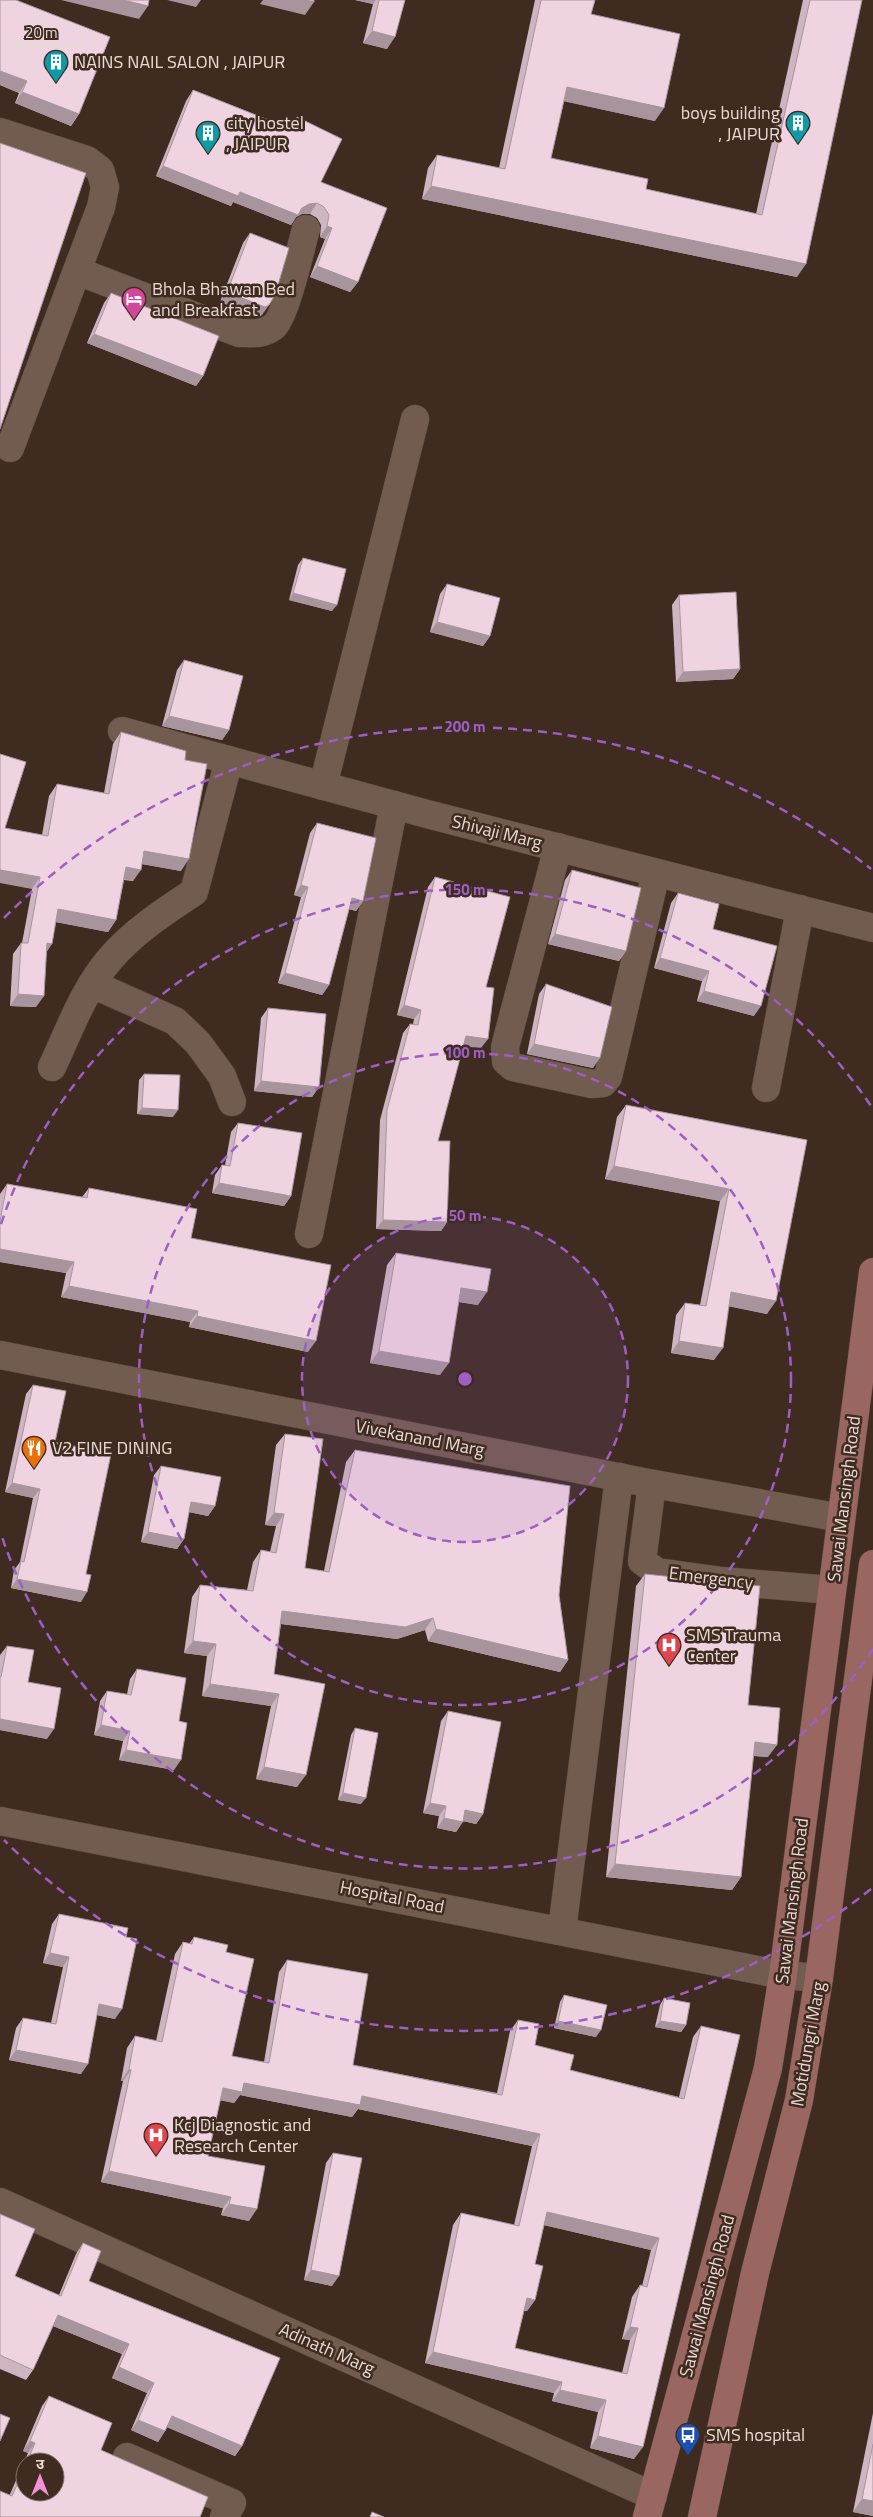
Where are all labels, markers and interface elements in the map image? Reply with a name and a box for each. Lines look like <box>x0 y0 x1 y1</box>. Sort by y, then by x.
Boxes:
scale bar <box>18 15 82 47</box>
text: 20 m <box>25 21 58 44</box>
place label: NAINS NAIL SALON , JAIPUR <box>74 48 285 75</box>
building icon: NAINS NAIL SALON , JAIPUR <box>43 49 69 83</box>
place label: boys building , JAIPUR <box>681 99 780 147</box>
place label: city hostel , JAIPUR <box>226 109 304 157</box>
building icon: boys building , JAIPUR <box>785 110 811 144</box>
building icon: city hostel , JAIPUR <box>195 120 221 154</box>
place label: Bhola Bhawan Bed and Breakfast <box>152 275 295 323</box>
hotel icon: Bhola Bhawan Bed and Breakfast <box>121 286 147 320</box>
text: 200 m <box>444 715 486 738</box>
street label: Shivaji Marg <box>449 807 545 856</box>
text: 150 m <box>444 878 486 901</box>
text: 100 m <box>444 1041 486 1064</box>
text: 50 m <box>449 1204 481 1227</box>
centre of rings <box>456 1370 474 1388</box>
street label: Vivekanand Marg <box>353 1412 487 1463</box>
street label: Sawai Mansingh Road <box>820 1414 867 1583</box>
place label: V2 FINE DINING <box>52 1434 172 1461</box>
restaurant icon: V2 FINE DINING <box>21 1435 47 1469</box>
street label: Emergency <box>667 1559 755 1596</box>
place label: SMS Trauma Center <box>686 1621 781 1669</box>
hospital icon: SMS Trauma Center <box>656 1632 682 1666</box>
street label: Sawai Mansingh Road <box>768 1816 815 1985</box>
street label: Hospital Road <box>338 1873 447 1920</box>
street label: Motidungri Marg <box>783 1979 832 2108</box>
place label: Kcj Diagnostic and Research Center <box>174 2111 311 2159</box>
hospital icon: Kcj Diagnostic and Research Center <box>143 2122 169 2156</box>
street label: Sawai Mansingh Road <box>672 2212 741 2380</box>
street label: Adinath Marg <box>275 2315 379 2382</box>
place label: SMS hospital <box>706 2421 805 2448</box>
bus stop icon: SMS hospital <box>675 2422 701 2456</box>
north arrow <box>15 2452 65 2502</box>
text: उ <box>36 2453 45 2474</box>

